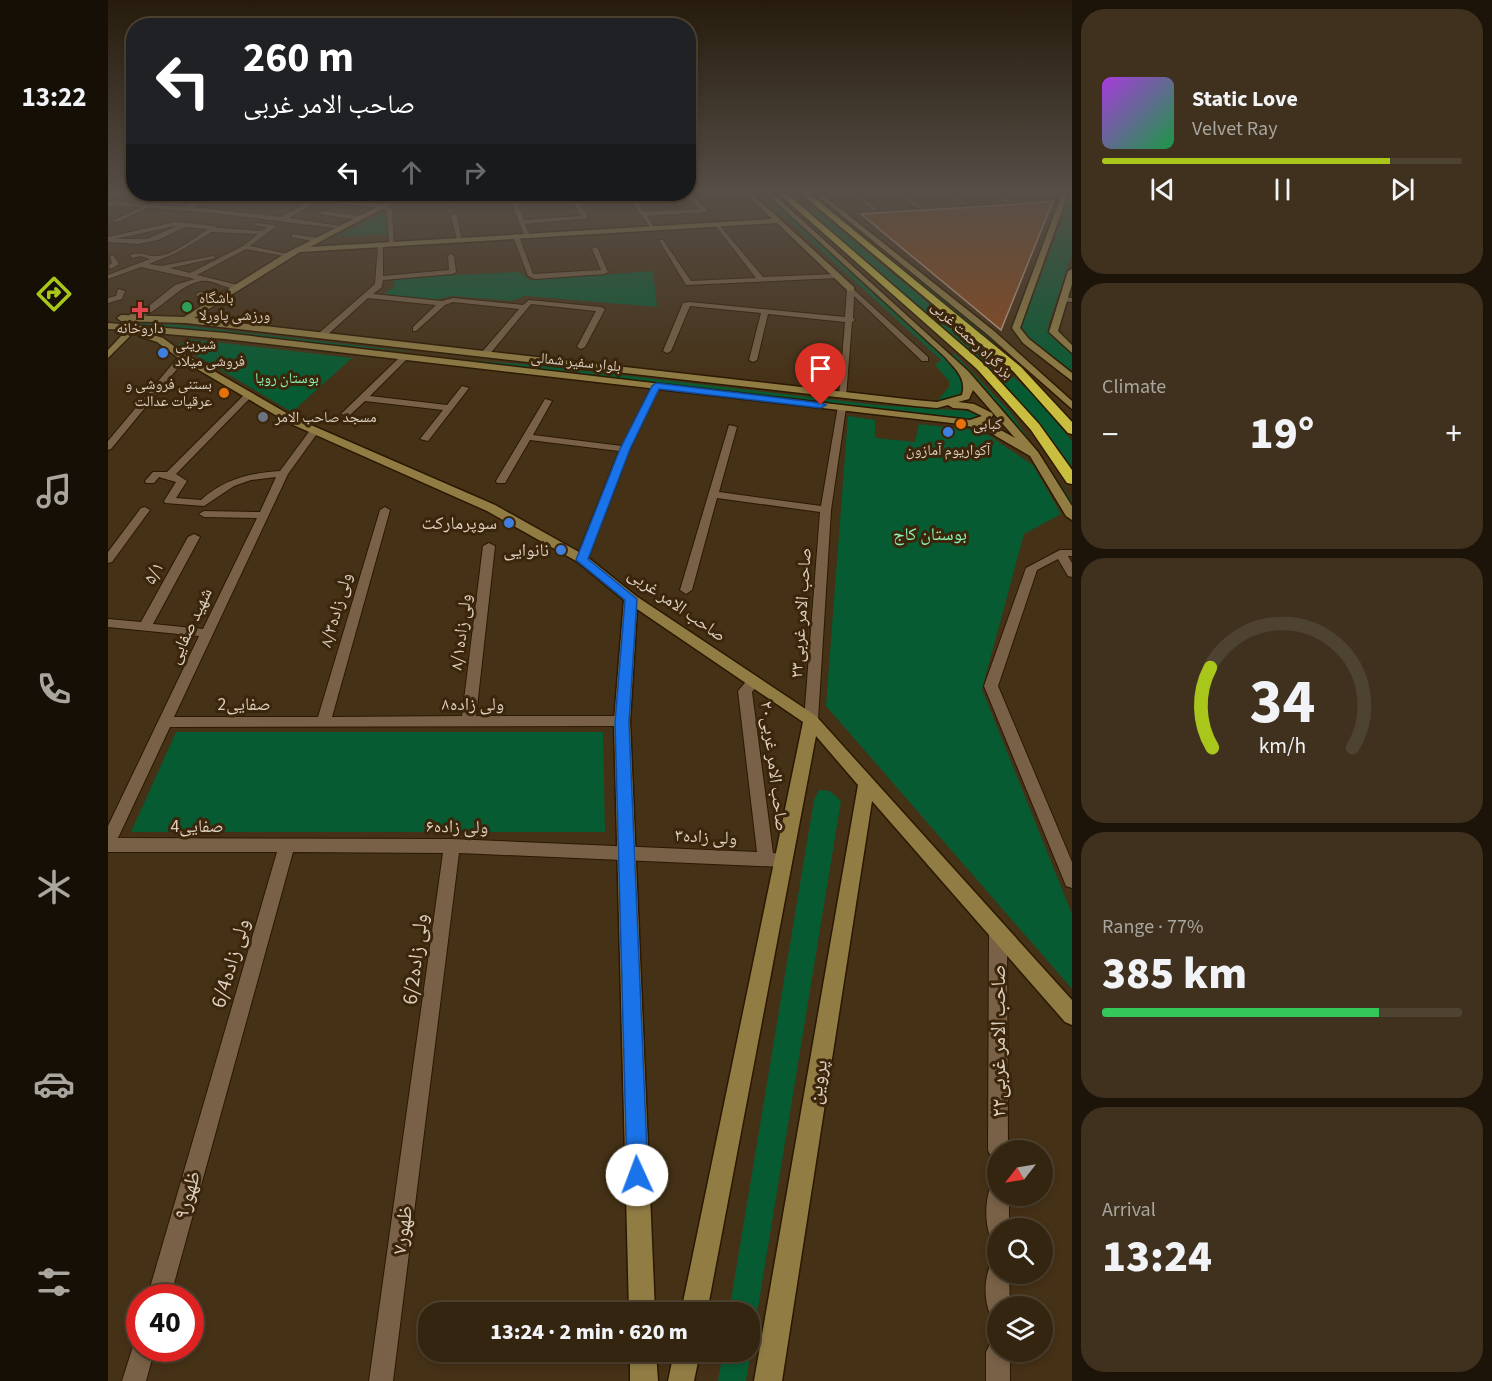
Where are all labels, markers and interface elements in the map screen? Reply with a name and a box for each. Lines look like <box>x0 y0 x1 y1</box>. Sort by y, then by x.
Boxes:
text: 260 m <box>243 28 354 88</box>
icon: left <box>144 42 222 120</box>
text: 13:22 <box>21 78 87 117</box>
text: Static Love <box>1192 83 1298 115</box>
text: صاحب الامر غربی <box>243 85 415 124</box>
text: Velvet Ray <box>1192 115 1278 143</box>
icon: left <box>332 156 365 189</box>
icon: ahead <box>395 156 428 189</box>
icon: right <box>458 156 491 189</box>
icon: previous <box>1146 173 1179 206</box>
icon: pause <box>1266 173 1299 206</box>
icon: next <box>1386 173 1419 206</box>
icon: directions <box>33 273 75 315</box>
place label: باشگاه ورزشی پاورلا <box>199 288 270 326</box>
street label: بزرگراه رحمت غربی <box>926 296 1018 384</box>
marker: باشگاه ورزشی پاورلا <box>180 300 194 314</box>
marker: داروخانه <box>133 303 147 317</box>
place label: داروخانه <box>117 318 163 339</box>
place label: شیرینی فروشی میلاد <box>175 334 245 372</box>
pin <box>795 343 846 405</box>
marker: شیرینی فروشی میلاد <box>156 346 170 360</box>
street label: بلوار سفیر شمالی <box>530 347 622 377</box>
icon: arrive <box>804 352 837 385</box>
park label: بوستان رویا <box>255 368 319 389</box>
text: Climate <box>1102 373 1166 401</box>
place label: بستنی فروشی و عرقیات عدالت <box>125 374 212 412</box>
marker: بستنی فروشی و عرقیات عدالت <box>217 386 231 400</box>
text: 19° <box>1250 402 1314 466</box>
place label: مسجد صاحب الامر <box>274 407 377 428</box>
marker: مسجد صاحب الامر <box>256 410 270 424</box>
text: − <box>1102 411 1118 458</box>
text: + <box>1446 411 1462 458</box>
place label: کبابی <box>973 414 1002 435</box>
marker: کبابی <box>954 417 968 431</box>
marker: آکواریوم آمازون <box>941 425 955 439</box>
place label: آکواریوم آمازون <box>906 440 991 461</box>
icon: music <box>33 470 75 512</box>
place label: سوپرمارکت <box>421 511 497 536</box>
marker: سوپرمارکت <box>502 516 516 530</box>
park label: بوستان کاج <box>893 522 967 547</box>
place label: نانوایی <box>503 538 549 563</box>
marker: نانوایی <box>554 543 568 557</box>
street label: صاحب الامر غربی۲۳ <box>784 547 818 679</box>
street label: ۵/۱ <box>138 557 170 589</box>
street label: صاحب الامر غربی <box>623 562 731 648</box>
street label: ولی زاده۸/۳ <box>313 570 359 650</box>
street label: شهید صفایی <box>161 584 219 668</box>
street label: ولی زاده۸/۱ <box>444 592 478 672</box>
text: 34 <box>1249 658 1315 747</box>
icon: phone <box>33 668 75 710</box>
street label: 2صفایی <box>217 692 271 717</box>
street label: ولی زاده۸ <box>442 692 504 717</box>
street label: صاحب الامر غربی۲۰ <box>754 699 794 833</box>
text: km/h <box>1258 731 1306 762</box>
street label: 4صفایی <box>170 814 224 839</box>
street label: ولی زاده۶ <box>426 814 488 840</box>
street label: ولی زاده۳ <box>674 823 738 851</box>
icon: climate <box>33 866 75 908</box>
street label: 6/2ولی زاده <box>395 912 435 1006</box>
text: Range · 77% <box>1102 913 1203 941</box>
street label: 6/4ولی زاده <box>203 915 257 1011</box>
text: 385 km <box>1102 942 1247 1006</box>
street label: صاحب الامر غربی٢٢ <box>983 965 1013 1117</box>
street label: پروین <box>799 1057 835 1107</box>
icon: car <box>33 1063 75 1105</box>
north arrow <box>987 1140 1053 1206</box>
map controls <box>987 1140 1053 1362</box>
position arrow <box>605 1143 669 1207</box>
street label: ظهور۹ <box>166 1167 208 1223</box>
text: Arrival <box>1102 1196 1156 1224</box>
street label: ظهور۷ <box>384 1204 420 1256</box>
button: search <box>987 1218 1053 1284</box>
text: 13:24 <box>1102 1225 1212 1289</box>
icon: filters <box>33 1261 75 1303</box>
speed limit sign: 40 <box>126 1284 204 1362</box>
button: layers <box>987 1296 1053 1362</box>
text: 13:24 · 2 min · 620 m <box>490 1316 688 1348</box>

